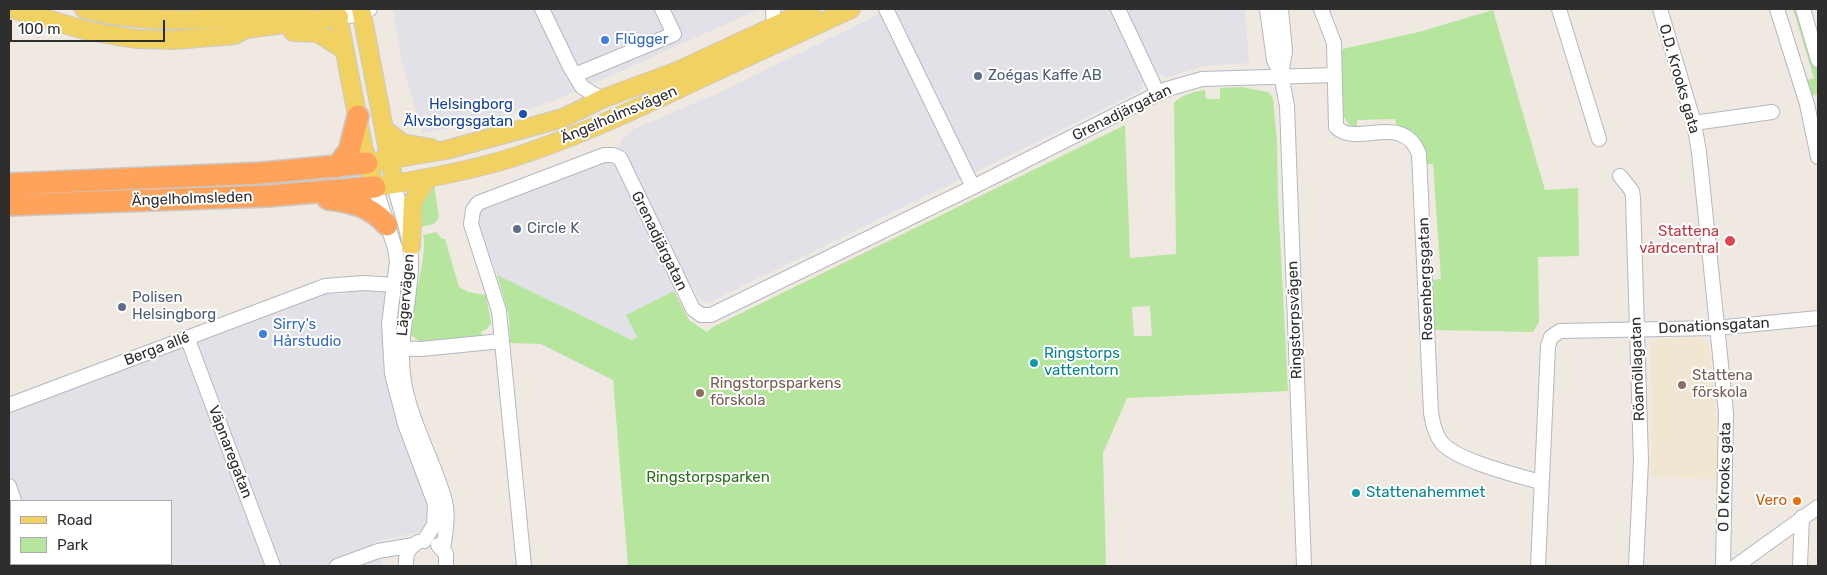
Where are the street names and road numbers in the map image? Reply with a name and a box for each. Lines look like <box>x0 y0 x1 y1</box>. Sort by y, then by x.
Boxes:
street label: O.D. Krooks gata <box>1655 22 1703 136</box>
street label: Grenadjärgatan <box>1069 81 1175 145</box>
street label: Ängelholmsvägen <box>558 82 680 148</box>
street label: Ängelholmsleden <box>131 188 253 210</box>
street label: Grenadjärgatan <box>627 188 691 294</box>
street label: Rosenbergsgatan <box>1415 217 1437 341</box>
street label: Lägervägen <box>393 253 419 337</box>
street label: Ringstorpsvägen <box>1284 261 1306 379</box>
street label: Donationsgatan <box>1658 314 1770 338</box>
street label: Röamöllagatan <box>1627 316 1649 422</box>
street label: Berga allé <box>122 328 192 370</box>
street label: Väpnaregatan <box>204 403 256 501</box>
street label: O D Krooks gata <box>1715 422 1735 532</box>

